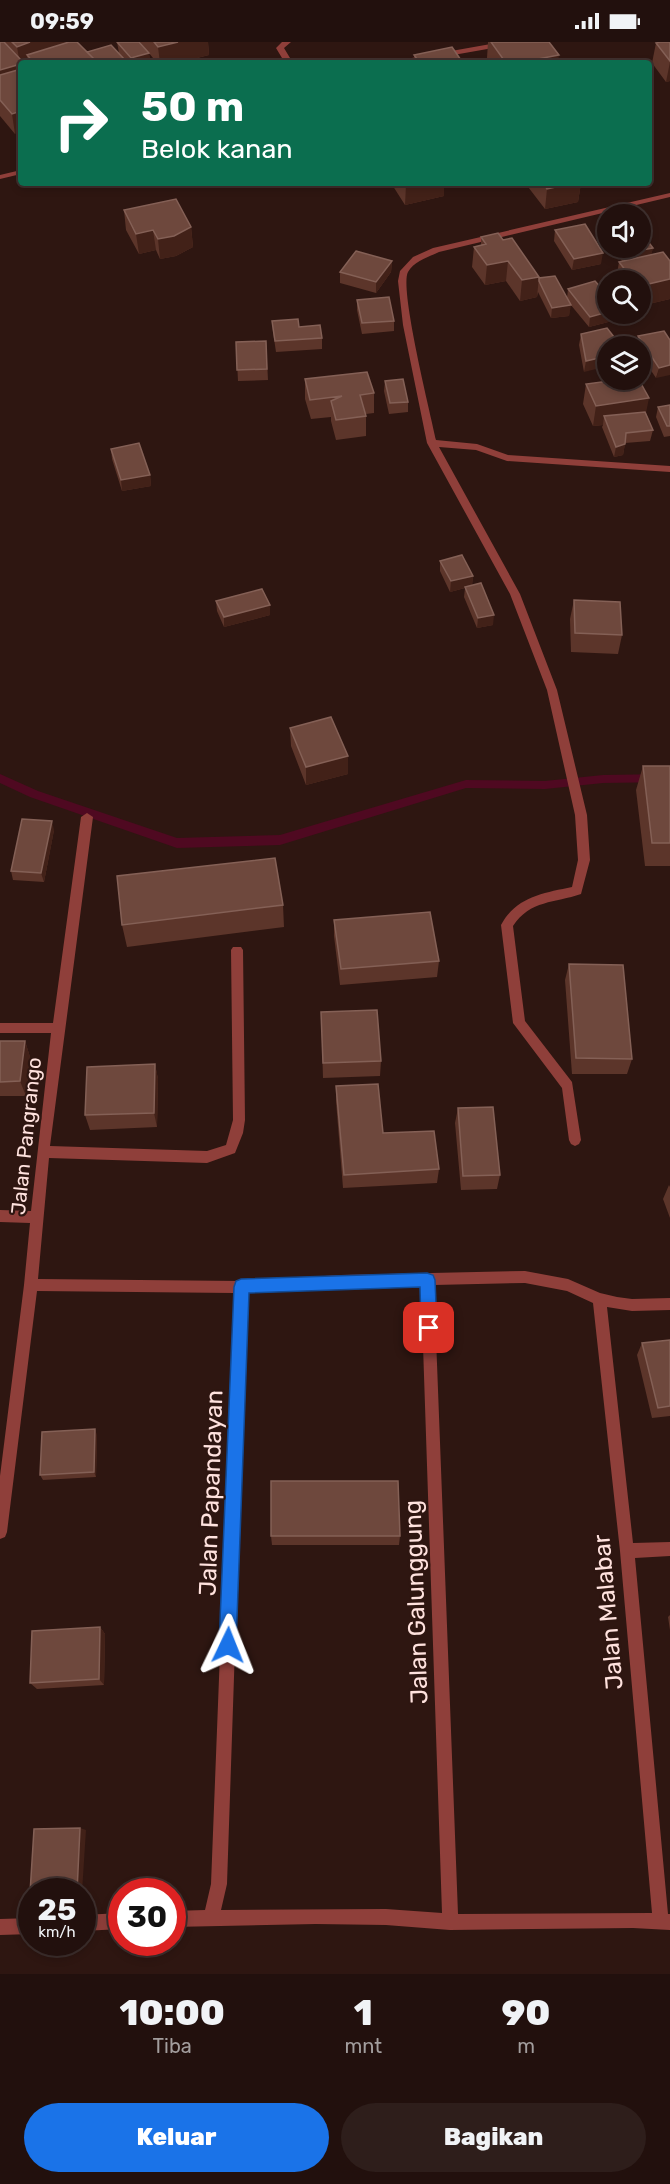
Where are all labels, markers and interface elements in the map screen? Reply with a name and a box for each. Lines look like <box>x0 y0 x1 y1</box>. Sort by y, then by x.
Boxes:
text: 09:59 <box>30 8 94 35</box>
text: 50 m <box>141 82 244 132</box>
icon: right <box>42 84 120 162</box>
text: Belok kanan <box>141 133 293 165</box>
map controls <box>597 204 651 390</box>
button: sound <box>597 204 651 258</box>
button: search <box>597 270 651 324</box>
button: layers <box>597 336 651 390</box>
street label: Jalan Pangrango <box>6 1056 46 1216</box>
pin <box>403 1302 454 1353</box>
icon: arrive <box>412 1311 445 1344</box>
street label: Jalan Papandayan <box>193 1389 229 1597</box>
street label: Jalan Galunggung <box>398 1499 434 1705</box>
street label: Jalan Malabar <box>587 1533 629 1691</box>
position arrow <box>196 1613 260 1677</box>
speed limit sign: 30 <box>108 1878 186 1956</box>
text: 25 <box>38 1892 76 1928</box>
text: km/h <box>38 1923 76 1941</box>
text: 10:00 <box>119 1991 225 2034</box>
text: 1 <box>354 1991 373 2034</box>
text: 90 <box>502 1991 551 2034</box>
text: Tiba <box>153 2034 192 2058</box>
text: mnt <box>344 2034 382 2058</box>
text: m <box>517 2034 535 2058</box>
button: Keluar <box>24 2103 329 2172</box>
button: Bagikan <box>341 2103 646 2172</box>

